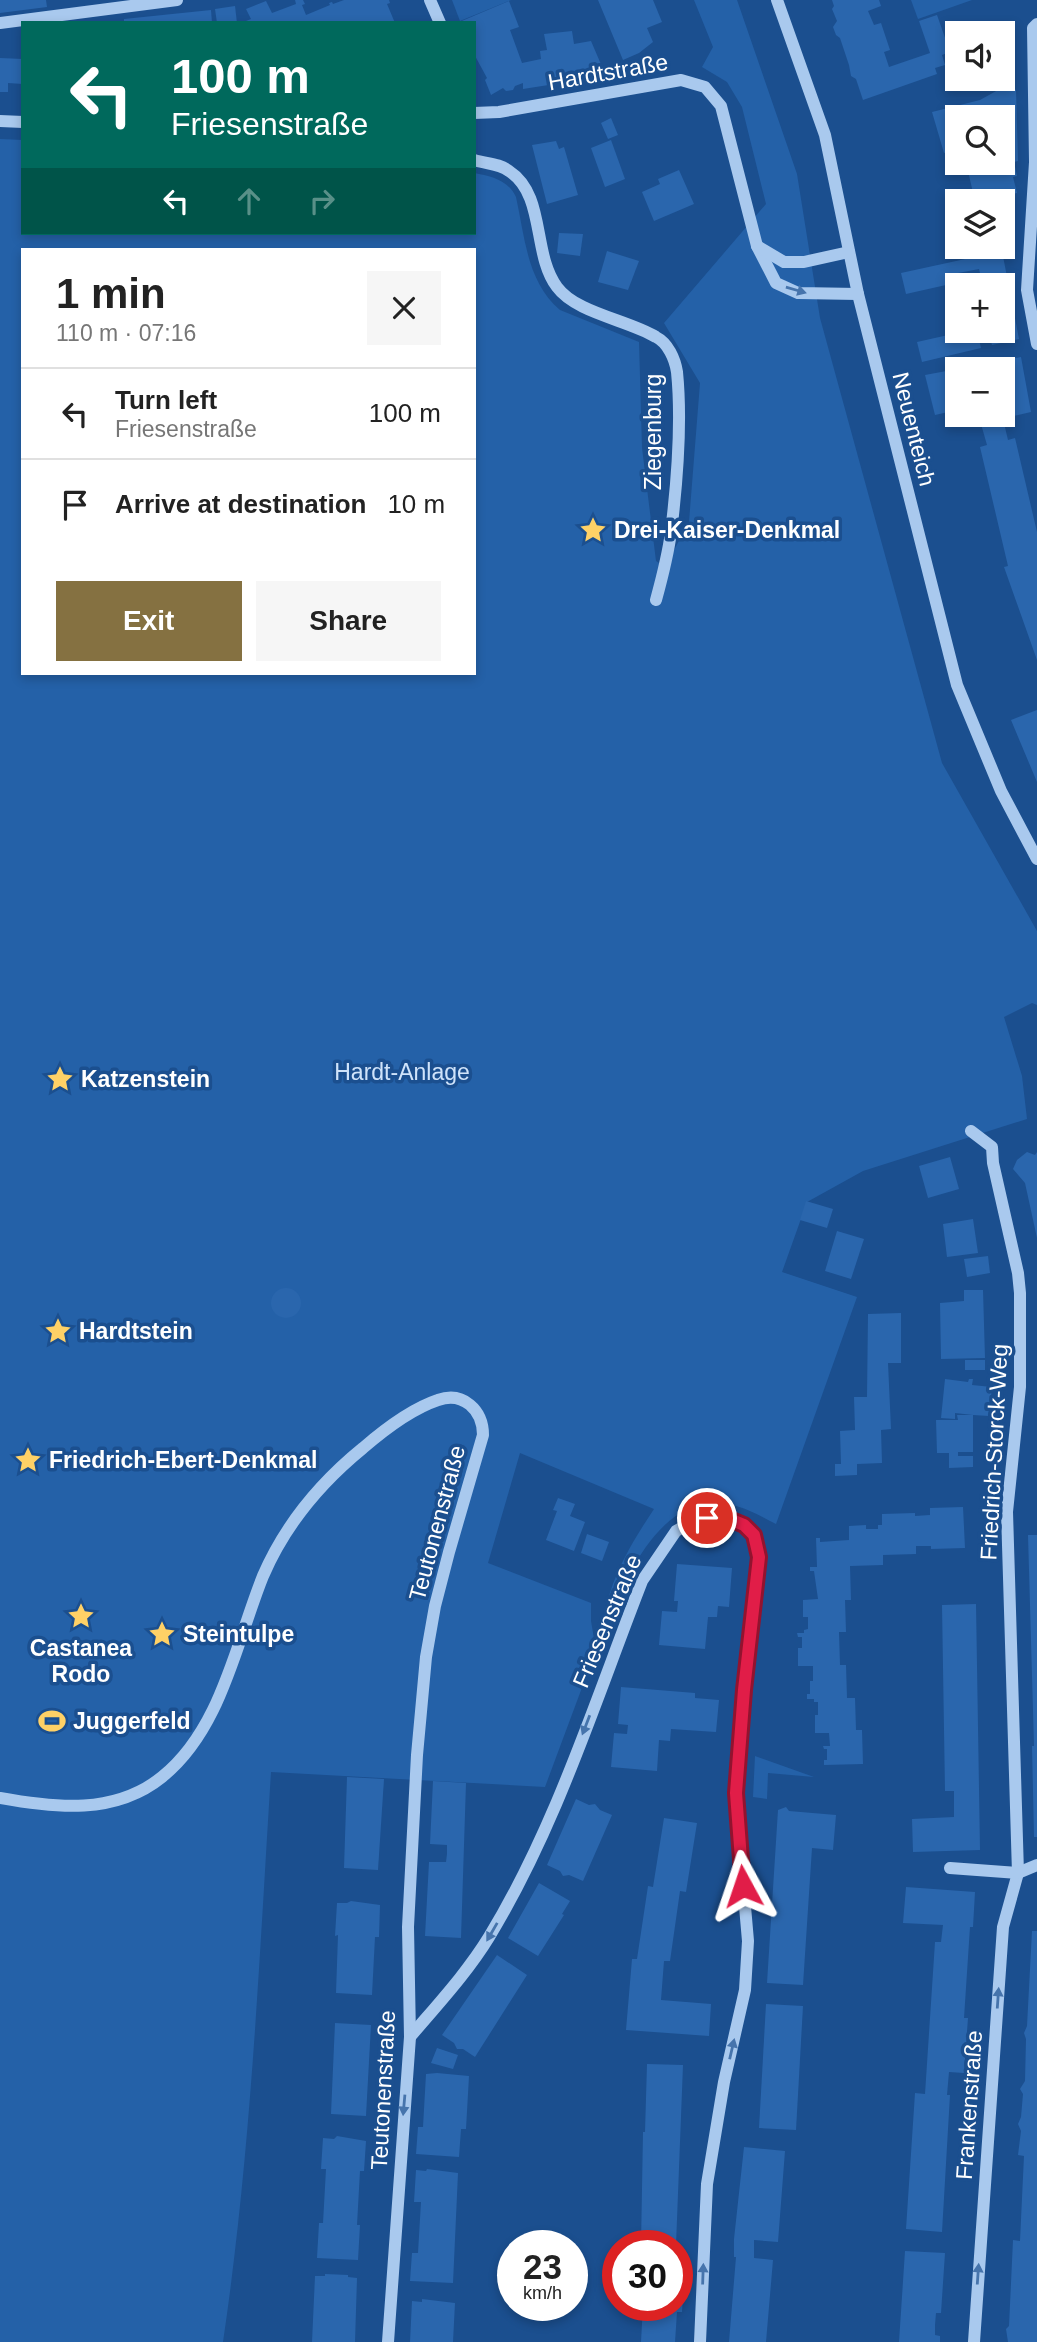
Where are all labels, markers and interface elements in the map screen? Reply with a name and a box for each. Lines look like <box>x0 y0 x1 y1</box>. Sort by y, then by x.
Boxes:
map controls <box>945 21 1015 427</box>
button: sound <box>945 21 1015 91</box>
icon: left <box>56 49 147 140</box>
text: 100 m <box>171 49 310 103</box>
street label: Hardtstraße <box>546 49 670 95</box>
button: search <box>945 105 1015 175</box>
text: Friesenstraße <box>171 106 368 142</box>
icon: left <box>157 182 195 220</box>
icon: ahead <box>230 182 268 220</box>
icon: right <box>303 182 341 220</box>
button: layers <box>945 189 1015 259</box>
text: 1 min <box>56 270 166 317</box>
button: close <box>367 271 441 345</box>
button: + <box>945 273 1015 343</box>
one-way arrow <box>785 286 806 296</box>
text: 110 m · 07:16 <box>56 320 196 346</box>
button: − <box>945 357 1015 427</box>
street label: Neuenteich <box>887 369 941 489</box>
street label: Ziegenburg <box>640 374 666 490</box>
text: Turn left <box>115 385 217 415</box>
icon: left <box>56 395 94 433</box>
text: 100 m <box>369 398 441 428</box>
text: Friesenstraße <box>115 416 257 442</box>
icon: arrive <box>56 486 94 524</box>
text: Arrive at destination <box>115 489 366 519</box>
text: 10 m <box>387 489 445 519</box>
place icon: Drei-Kaiser-Denkmal <box>578 515 608 545</box>
place label: Drei-Kaiser-Denkmal <box>614 517 840 543</box>
button: Exit <box>56 581 242 661</box>
button: Share <box>256 581 441 661</box>
park label: Hardt-Anlage <box>334 1059 470 1085</box>
place icon: Katzenstein <box>45 1064 75 1094</box>
place label: Katzenstein <box>81 1066 210 1092</box>
place icon: Hardtstein <box>43 1316 73 1346</box>
place label: Hardtstein <box>79 1318 193 1344</box>
street label: Friedrich-Storck-Weg <box>975 1343 1013 1561</box>
street label: Teutonenstraße <box>404 1442 470 1604</box>
place icon: Friedrich-Ebert-Denkmal <box>13 1445 43 1475</box>
place label: Friedrich-Ebert-Denkmal <box>49 1447 317 1473</box>
pin <box>677 1488 737 1548</box>
icon: arrive <box>688 1499 726 1537</box>
street label: Friesenstraße <box>567 1551 647 1691</box>
place icon: Castanea Rodo <box>66 1601 96 1631</box>
place icon: Steintulpe <box>147 1619 177 1649</box>
place label: Steintulpe <box>183 1621 294 1647</box>
place label: Castanea Rodo <box>30 1635 132 1687</box>
sports icon: Juggerfeld <box>37 1706 67 1736</box>
place label: Juggerfeld <box>73 1708 191 1734</box>
one-way arrow <box>580 1715 591 1736</box>
position arrow <box>706 1849 780 1923</box>
one-way arrow <box>486 1922 498 1942</box>
one-way arrow <box>992 1987 1003 2009</box>
street label: Teutonenstraße <box>366 2010 400 2170</box>
street label: Frankenstraße <box>951 2029 987 2181</box>
one-way arrow <box>726 2038 737 2060</box>
one-way arrow <box>398 2094 409 2116</box>
speed limit sign: 30 <box>602 2230 693 2321</box>
text: 23 <box>523 2247 562 2286</box>
one-way arrow <box>698 2263 709 2285</box>
one-way arrow <box>973 2263 984 2285</box>
text: km/h <box>523 2283 562 2303</box>

